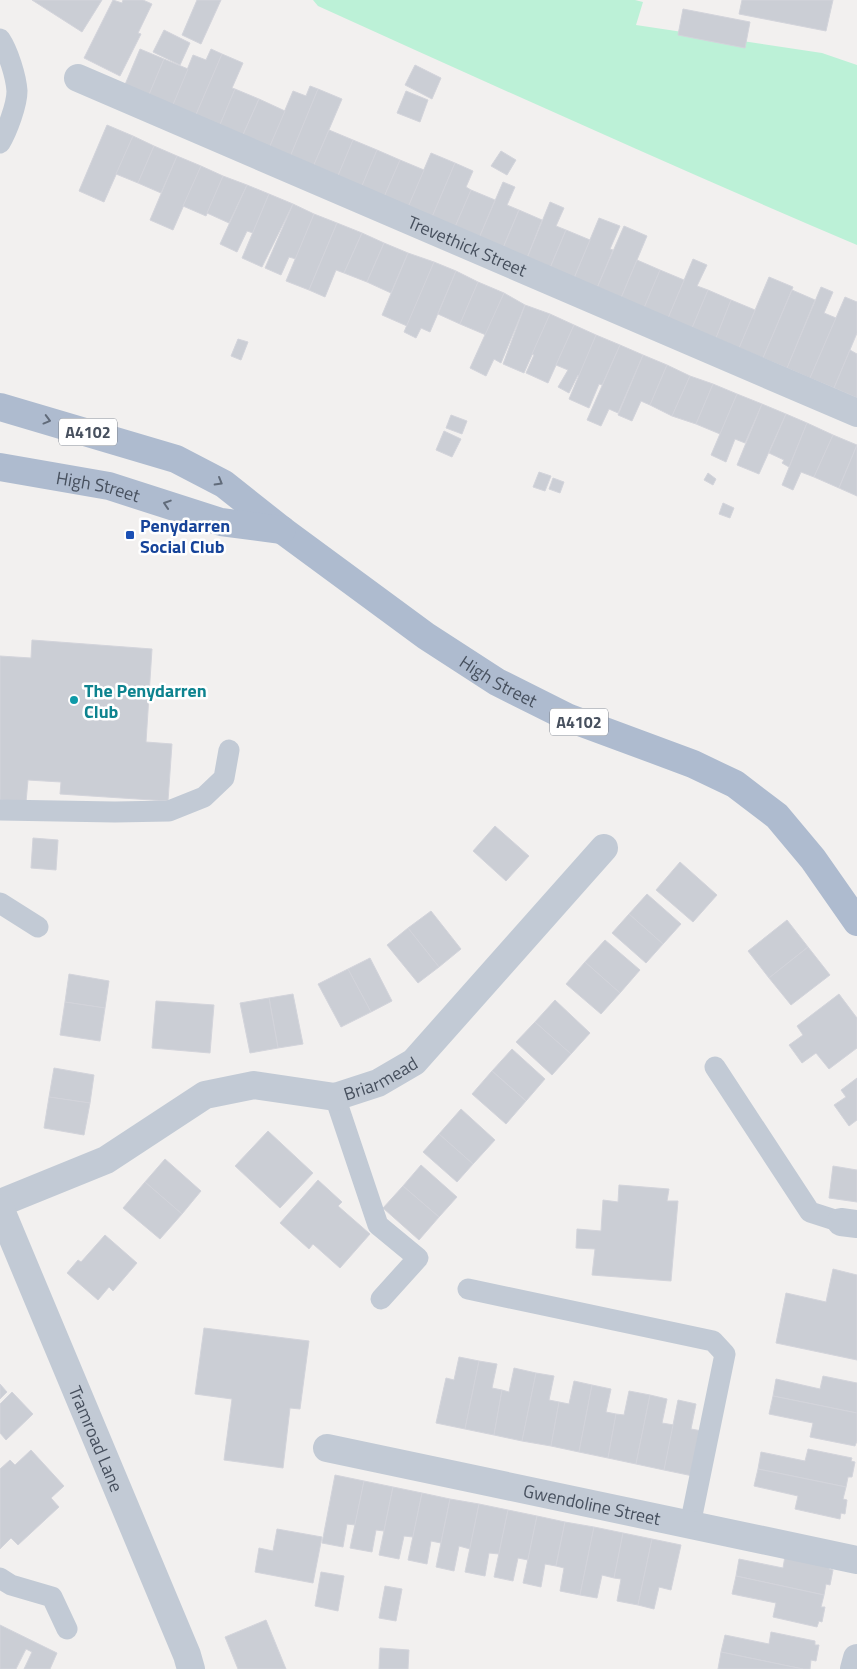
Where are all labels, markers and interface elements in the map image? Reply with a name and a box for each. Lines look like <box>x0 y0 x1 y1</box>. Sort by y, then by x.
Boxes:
street label: Trevethick Street <box>404 208 532 283</box>
one-way arrow <box>42 414 51 424</box>
road number: A4102 <box>59 418 117 446</box>
street label: High Street <box>54 464 144 509</box>
one-way arrow <box>214 475 223 485</box>
one-way arrow <box>163 500 171 510</box>
place label: Penydarren Social Club <box>140 512 230 560</box>
marker: Penydarren Social Club <box>124 529 136 541</box>
street label: High Street <box>455 648 543 714</box>
place label: The Penydarren Club <box>84 677 207 725</box>
marker: The Penydarren Club <box>68 694 80 706</box>
road number: A4102 <box>550 709 608 736</box>
street label: Briarmead <box>340 1049 423 1107</box>
street label: Tramroad Lane <box>62 1381 131 1496</box>
street label: Gwendoline Street <box>521 1476 664 1532</box>

